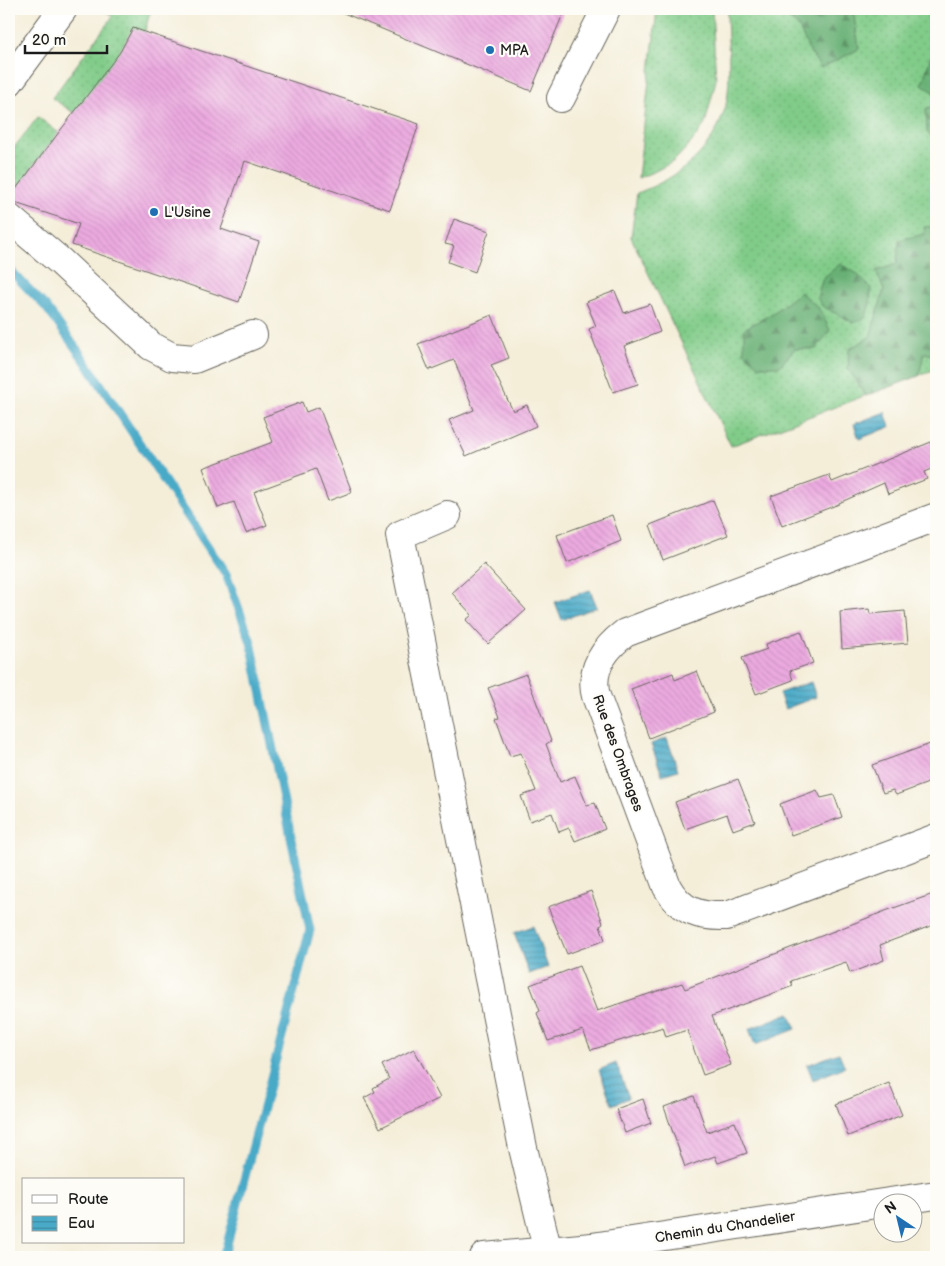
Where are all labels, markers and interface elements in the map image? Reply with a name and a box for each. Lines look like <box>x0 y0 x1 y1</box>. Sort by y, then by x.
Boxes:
scale bar <box>25 22 108 54</box>
text: 20 m <box>32 31 66 50</box>
place label: MPA <box>500 42 529 59</box>
marker: MPA <box>484 44 496 56</box>
place label: L'Usine <box>164 204 211 221</box>
marker: L'Usine <box>148 206 160 218</box>
street label: Rue des Ombrages <box>589 692 647 814</box>
legend <box>22 1178 185 1244</box>
text: Route <box>68 1190 109 1209</box>
north arrow <box>872 1194 922 1244</box>
text: N <box>882 1198 900 1218</box>
street label: Chemin du Chandelier <box>654 1207 797 1246</box>
text: Eau <box>68 1214 95 1233</box>

